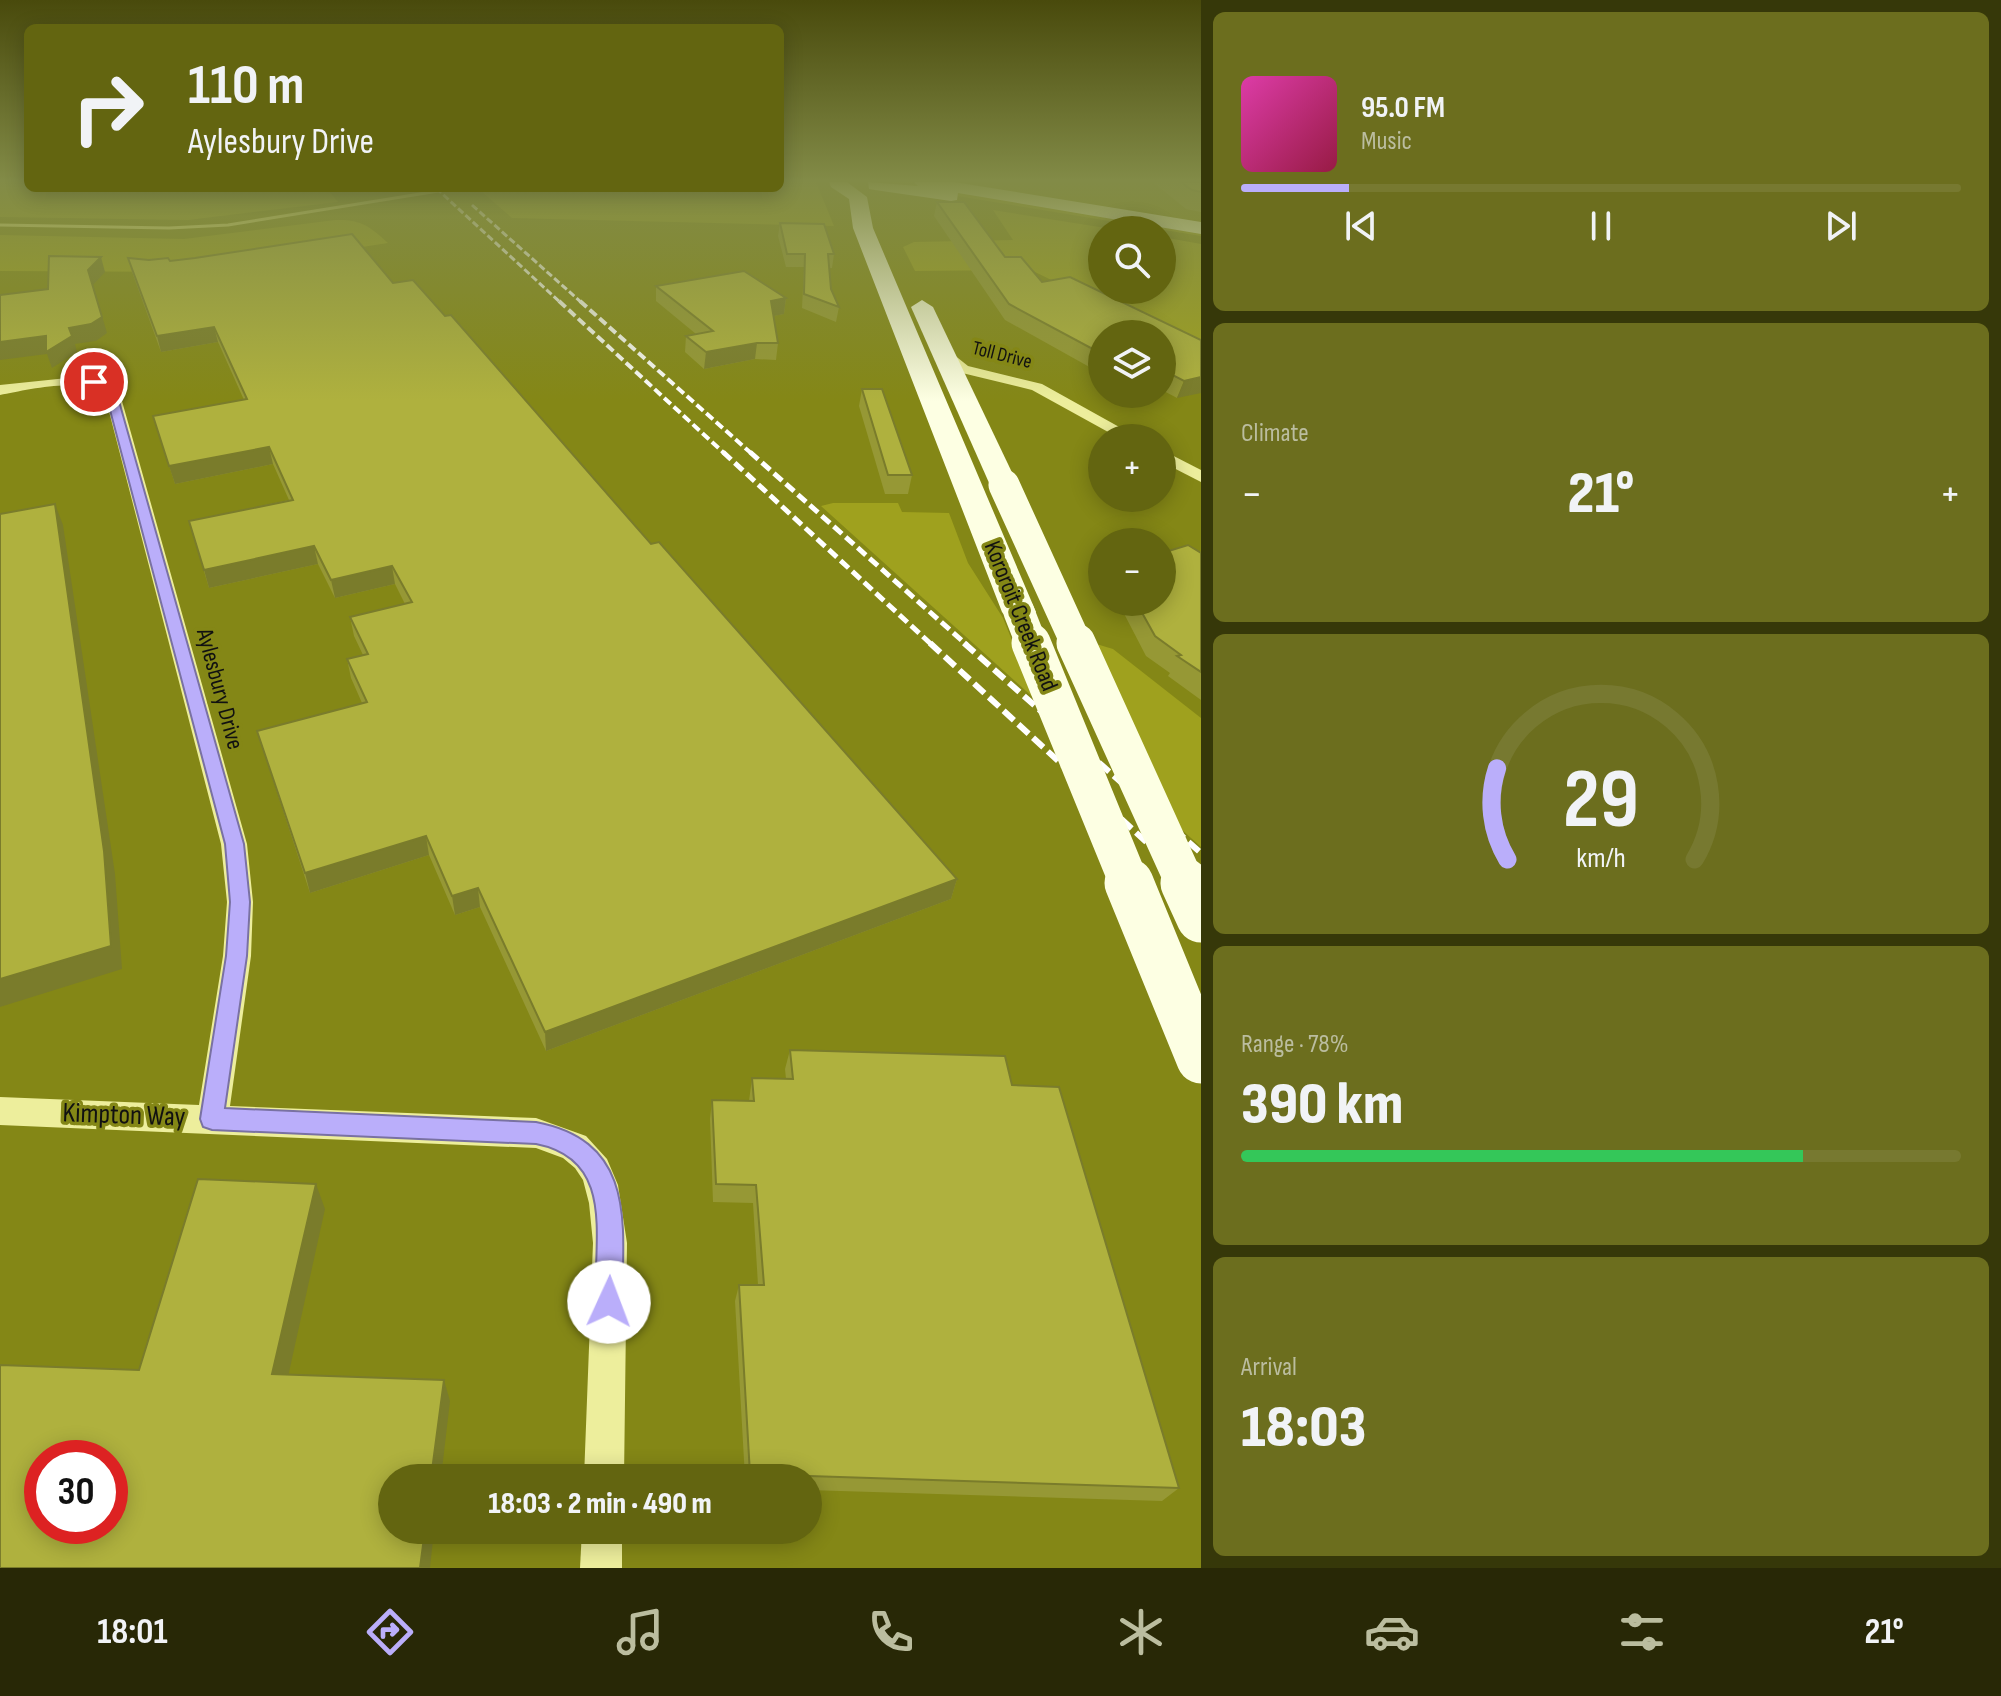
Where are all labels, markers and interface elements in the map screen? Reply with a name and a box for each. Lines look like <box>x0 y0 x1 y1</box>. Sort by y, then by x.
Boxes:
text: 110 m <box>188 53 304 120</box>
icon: right <box>56 56 160 160</box>
text: 95.0 FM <box>1361 90 1445 126</box>
text: Aylesbury Drive <box>188 121 374 164</box>
text: Music <box>1361 126 1412 157</box>
icon: previous <box>1339 204 1383 248</box>
icon: pause <box>1579 204 1623 248</box>
icon: next <box>1819 204 1863 248</box>
map controls <box>1088 216 1176 616</box>
button: search <box>1088 216 1176 304</box>
button: layers <box>1088 320 1176 408</box>
street label: Toll Drive <box>970 336 1034 374</box>
pin <box>60 348 128 416</box>
icon: arrive <box>72 360 116 404</box>
text: Climate <box>1241 418 1309 449</box>
button: + <box>1088 424 1176 512</box>
text: 21° <box>1568 458 1634 530</box>
text: − <box>1241 468 1263 521</box>
text: + <box>1939 468 1961 521</box>
button: − <box>1088 528 1176 616</box>
street label: Kororoit Creek Road <box>978 537 1064 695</box>
street label: Aylesbury Drive <box>190 624 250 753</box>
text: 29 <box>1563 751 1639 851</box>
text: km/h <box>1576 841 1626 876</box>
text: Range · 78% <box>1241 1029 1348 1060</box>
text: 390 km <box>1241 1069 1403 1141</box>
street label: Kimpton Way <box>62 1096 186 1134</box>
position arrow <box>567 1260 651 1344</box>
text: Arrival <box>1241 1352 1297 1383</box>
text: 18:03 <box>1241 1392 1366 1464</box>
speed limit sign: 30 <box>24 1440 128 1544</box>
text: 18:03 · 2 min · 490 m <box>488 1486 712 1522</box>
icon: directions <box>362 1604 418 1660</box>
icon: music <box>612 1604 668 1660</box>
icon: phone <box>863 1604 919 1660</box>
icon: climate <box>1113 1604 1169 1660</box>
icon: car <box>1364 1604 1420 1660</box>
icon: filters <box>1614 1604 1670 1660</box>
text: 18:01 <box>97 1611 168 1654</box>
text: 21° <box>1865 1611 1904 1654</box>

